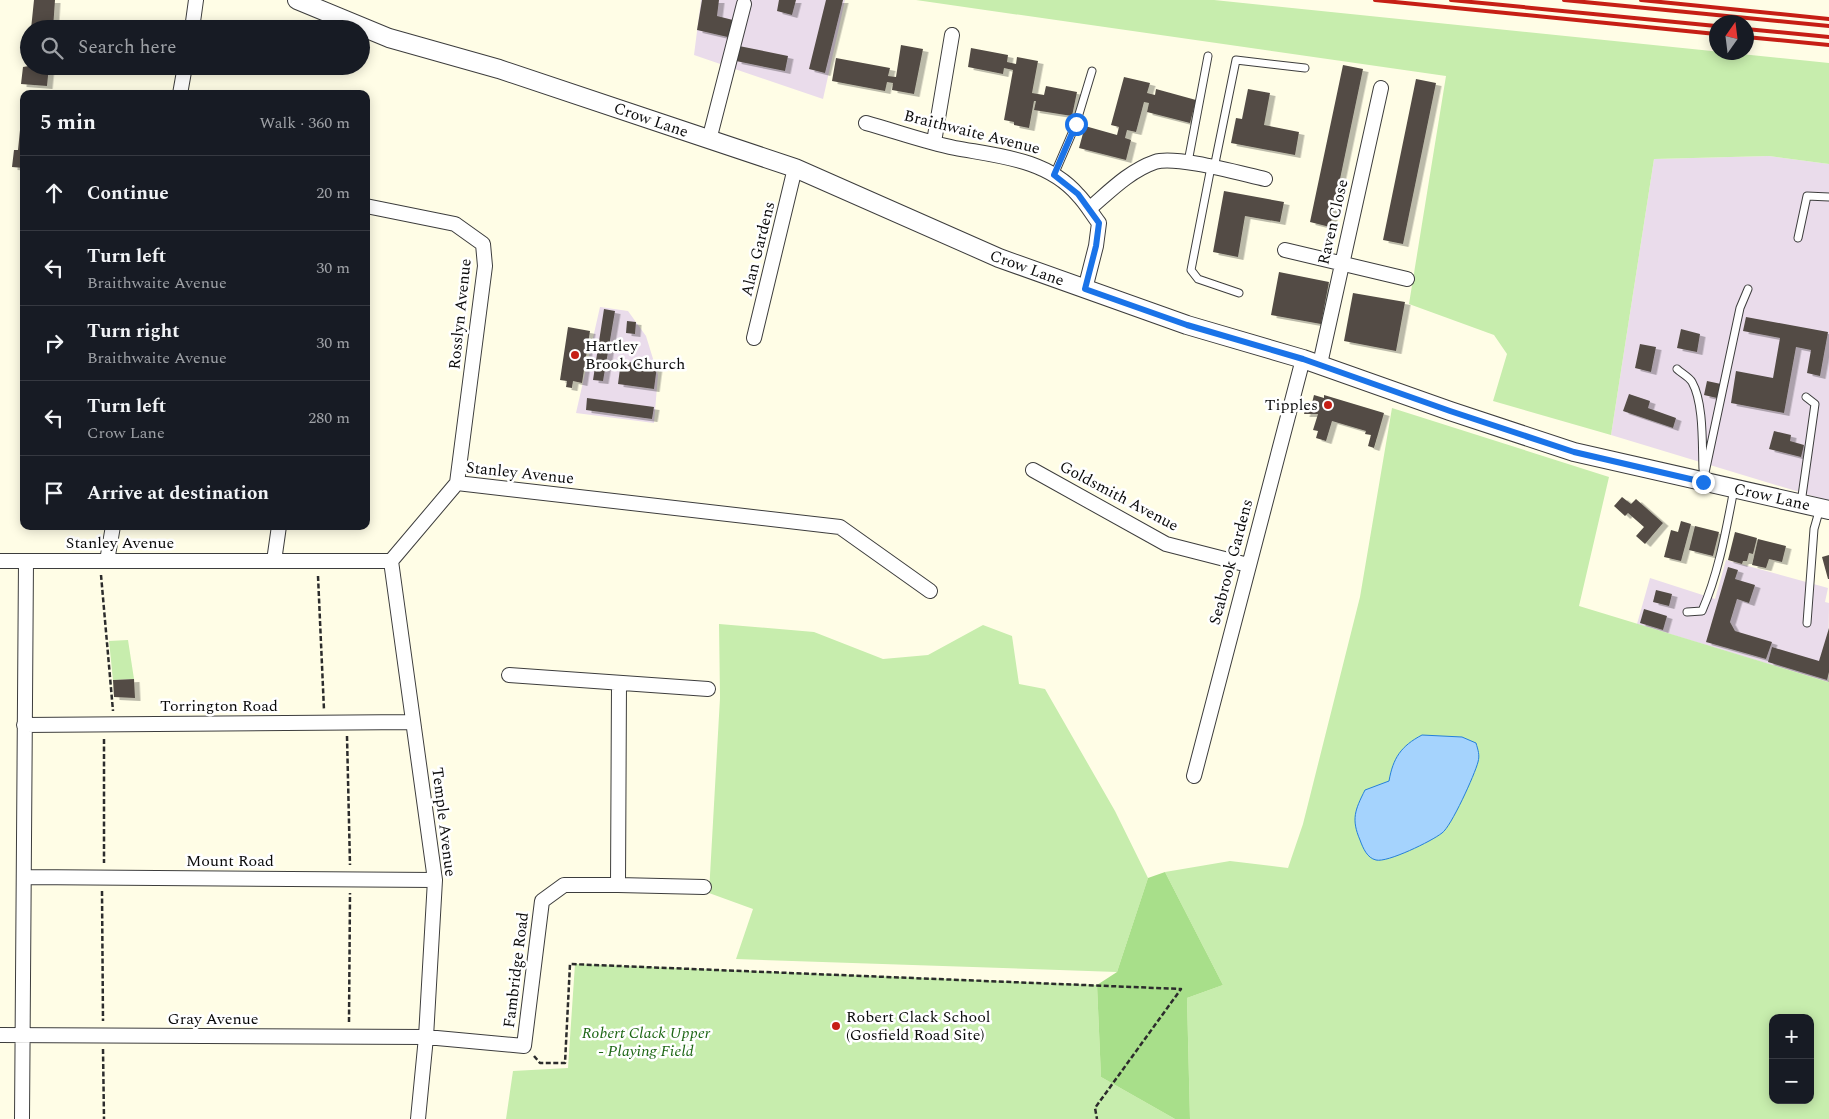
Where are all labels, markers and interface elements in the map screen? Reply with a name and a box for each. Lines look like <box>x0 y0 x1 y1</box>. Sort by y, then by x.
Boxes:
north arrow <box>1709 15 1754 60</box>
search box <box>20 20 370 75</box>
text: Search here <box>78 33 177 62</box>
icon: search <box>38 34 66 62</box>
street label: Crow Lane <box>610 96 692 144</box>
street label: Braithwaite Avenue <box>901 103 1043 161</box>
text: 5 min <box>40 107 96 139</box>
text: Walk · 360 m <box>259 111 350 135</box>
route start <box>1065 113 1088 136</box>
street label: Raven Close <box>1312 177 1354 267</box>
icon: ahead <box>40 179 68 207</box>
text: Continue <box>87 179 169 208</box>
text: 20 m <box>316 181 350 205</box>
street label: Alan Gardens <box>735 199 781 299</box>
text: Turn left <box>87 242 166 271</box>
street label: Crow Lane <box>986 243 1068 293</box>
icon: left <box>40 254 68 282</box>
text: 30 m <box>316 256 350 280</box>
street label: Rosslyn Avenue <box>442 257 478 371</box>
text: Braithwaite Avenue <box>87 271 227 295</box>
text: Turn right <box>87 317 180 346</box>
icon: right <box>40 329 68 357</box>
text: 30 m <box>316 331 350 355</box>
place label: Hartley Brook Church <box>585 334 685 376</box>
text: Braithwaite Avenue <box>87 346 227 370</box>
marker: Hartley Brook Church <box>569 349 581 361</box>
text: Turn left <box>87 392 166 421</box>
place label: Tipples <box>1265 393 1318 417</box>
marker: Tipples <box>1322 399 1334 411</box>
icon: left <box>40 404 68 432</box>
text: 280 m <box>308 406 350 430</box>
text: Crow Lane <box>87 421 165 445</box>
street label: Goldsmith Avenue <box>1055 454 1183 538</box>
street label: Stanley Avenue <box>465 455 575 491</box>
route end <box>1692 471 1715 494</box>
street label: Crow Lane <box>1731 477 1813 517</box>
icon: arrive <box>40 479 68 507</box>
text: Arrive at destination <box>87 479 269 508</box>
street label: Seabrook Gardens <box>1203 496 1259 628</box>
street label: Stanley Avenue <box>66 531 174 555</box>
street label: Torrington Road <box>160 694 278 718</box>
street label: Temple Avenue <box>425 766 463 878</box>
street label: Mount Road <box>186 849 274 873</box>
street label: Fambridge Road <box>497 911 535 1029</box>
place label: Robert Clack School (Gosfield Road Site) <box>846 1005 991 1047</box>
street label: Gray Avenue <box>167 1007 259 1031</box>
map controls <box>1769 1014 1814 1104</box>
button: + <box>1769 1014 1814 1059</box>
marker: Robert Clack School (Gosfield Road Site) <box>830 1020 842 1032</box>
park label: Robert Clack Upper - Playing Field <box>582 1021 711 1063</box>
button: − <box>1769 1059 1814 1104</box>

